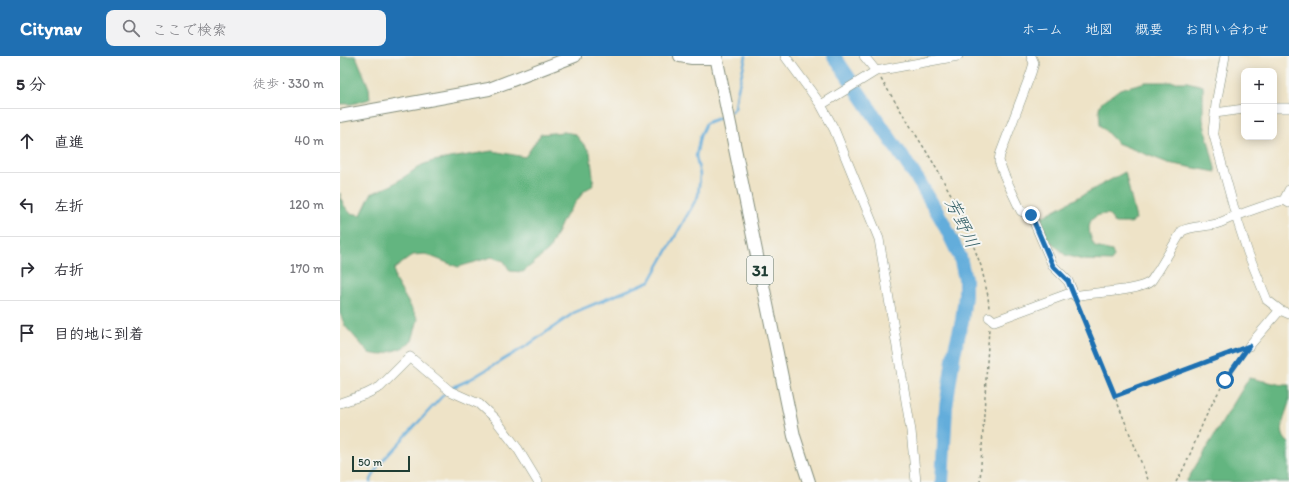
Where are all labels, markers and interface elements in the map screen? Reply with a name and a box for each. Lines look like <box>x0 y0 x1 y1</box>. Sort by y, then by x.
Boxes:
search box <box>106 10 386 46</box>
text: Citynav <box>20 17 82 40</box>
icon: search <box>120 17 142 39</box>
text: ここで検索 <box>152 21 227 39</box>
text: ホーム <box>1022 21 1063 38</box>
text: 地図 <box>1085 21 1113 38</box>
text: 概要 <box>1135 21 1163 38</box>
text: お問い合わせ <box>1185 21 1269 38</box>
map controls <box>1241 68 1277 140</box>
button: + <box>1241 68 1277 104</box>
text: 5 分 <box>16 74 46 94</box>
text: 徒歩 · 330 m <box>253 76 324 91</box>
button: − <box>1241 104 1277 140</box>
icon: ahead <box>16 130 38 152</box>
text: 直進 <box>54 133 84 151</box>
text: 40 m <box>294 133 324 148</box>
icon: left <box>16 194 38 216</box>
water label: 芳野川 <box>940 194 984 252</box>
text: 左折 <box>54 197 84 215</box>
text: 120 m <box>289 197 324 212</box>
route end <box>1022 206 1040 224</box>
road number: 31 <box>747 256 773 284</box>
icon: right <box>16 258 38 280</box>
text: 右折 <box>54 261 84 279</box>
text: 170 m <box>290 261 324 276</box>
icon: arrive <box>16 322 38 344</box>
text: 目的地に到着 <box>54 325 144 343</box>
route start <box>1216 371 1234 389</box>
scale bar <box>352 454 410 473</box>
text: 50 m <box>358 456 382 469</box>

